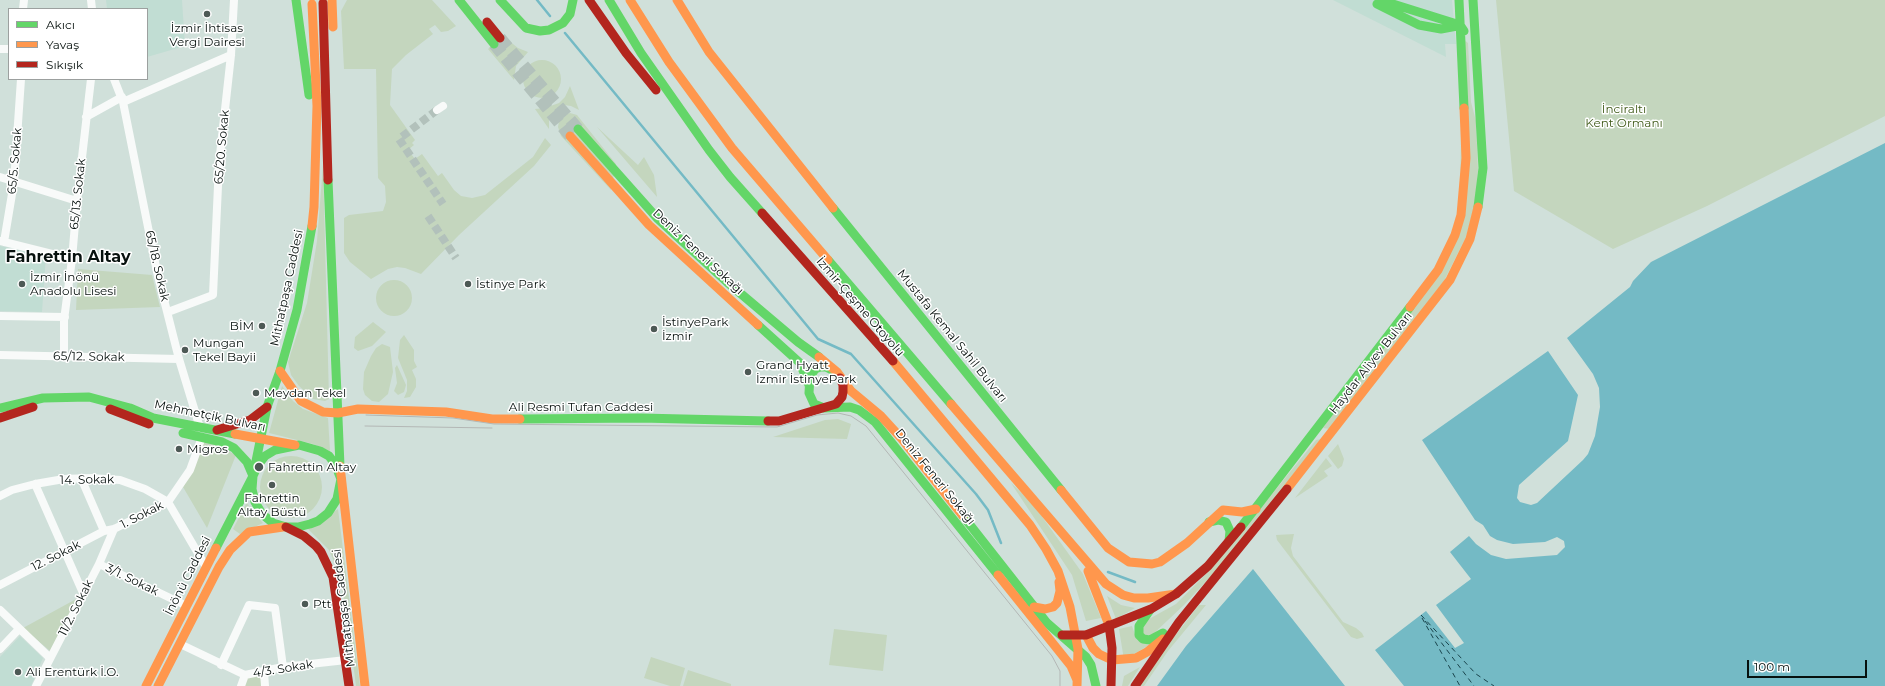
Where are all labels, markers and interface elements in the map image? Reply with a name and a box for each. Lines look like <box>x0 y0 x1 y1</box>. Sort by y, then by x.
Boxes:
legend <box>8 8 148 80</box>
marker: İzmir İhtisas Vergi Dairesi <box>202 9 212 19</box>
text: Akıcı <box>46 17 75 32</box>
place label: İzmir İhtisas Vergi Dairesi <box>169 21 245 49</box>
text: Yavaş <box>46 37 79 52</box>
text: Sıkışık <box>46 57 83 72</box>
park label: İnciraltı Kent Ormanı <box>1585 102 1663 130</box>
street label: 65/20. Sokak <box>212 109 232 185</box>
street label: 65/5. Sokak <box>5 127 25 195</box>
street label: 65/13. Sokak <box>67 158 89 230</box>
street label: Deniz Feneri Sokağı <box>649 206 747 298</box>
street label: Mithatpaşa Caddesi <box>268 228 306 348</box>
street label: 65/18. Sokak <box>142 229 172 303</box>
district label: Fahrettin Altay <box>6 247 130 267</box>
street label: İzmir-Çeşme Otoyolu <box>813 254 907 360</box>
street label: Mustafa Kemal Sahil Bulvarı <box>894 267 1010 405</box>
place label: İzmir İnönü Anadolu Lisesi <box>30 270 116 298</box>
place label: İstinye Park <box>476 277 546 291</box>
marker: İzmir İnönü Anadolu Lisesi <box>17 279 27 289</box>
marker: İstinye Park <box>463 279 473 289</box>
street label: Haydar Aliyev Bulvarı <box>1327 309 1415 417</box>
place label: İstinyePark İzmir <box>662 315 728 343</box>
place label: BİM <box>230 319 254 333</box>
marker: BİM <box>257 321 267 331</box>
marker: İstinyePark İzmir <box>649 324 659 334</box>
place label: Mungan Tekel Bayii <box>193 336 256 364</box>
marker: Mungan Tekel Bayii <box>180 345 190 355</box>
street label: 65/12. Sokak <box>53 349 125 365</box>
place label: Grand Hyatt İzmir İstinyePark <box>756 358 856 386</box>
marker: Grand Hyatt İzmir İstinyePark <box>743 367 753 377</box>
place label: Meydan Tekel <box>264 386 346 400</box>
marker: Meydan Tekel <box>251 388 261 398</box>
street label: Mehmetçik Bulvarı <box>153 397 267 435</box>
street label: Ali Resmi Tufan Caddesi <box>509 400 653 414</box>
street label: Deniz Feneri Sokağı <box>892 426 978 528</box>
place label: Migros <box>187 442 228 456</box>
marker: Migros <box>174 444 184 454</box>
place label: Fahrettin Altay <box>268 460 356 474</box>
marker: Fahrettin Altay <box>253 461 265 473</box>
street label: 14. Sokak <box>60 472 114 488</box>
marker: Fahrettin Altay Büstü <box>267 480 277 490</box>
place label: Fahrettin Altay Büstü <box>238 491 306 519</box>
street label: 1. Sokak <box>118 498 166 532</box>
street label: İnönü Caddesi <box>162 534 214 618</box>
street label: 12. Sokak <box>29 538 83 574</box>
street label: Mithatpaşa Caddesi <box>330 548 358 668</box>
street label: 3/1. Sokak <box>103 561 161 599</box>
street label: 11/2. Sokak <box>56 577 96 639</box>
place label: Ptt <box>313 597 331 611</box>
marker: Ptt <box>300 599 310 609</box>
scale bar <box>1749 652 1869 678</box>
street label: 4/3. Sokak <box>252 657 314 681</box>
text: 100 m <box>1754 659 1790 674</box>
place label: Ali Erentürk İ.O. <box>26 665 119 679</box>
marker: Ali Erentürk İ.O. <box>13 667 23 677</box>

